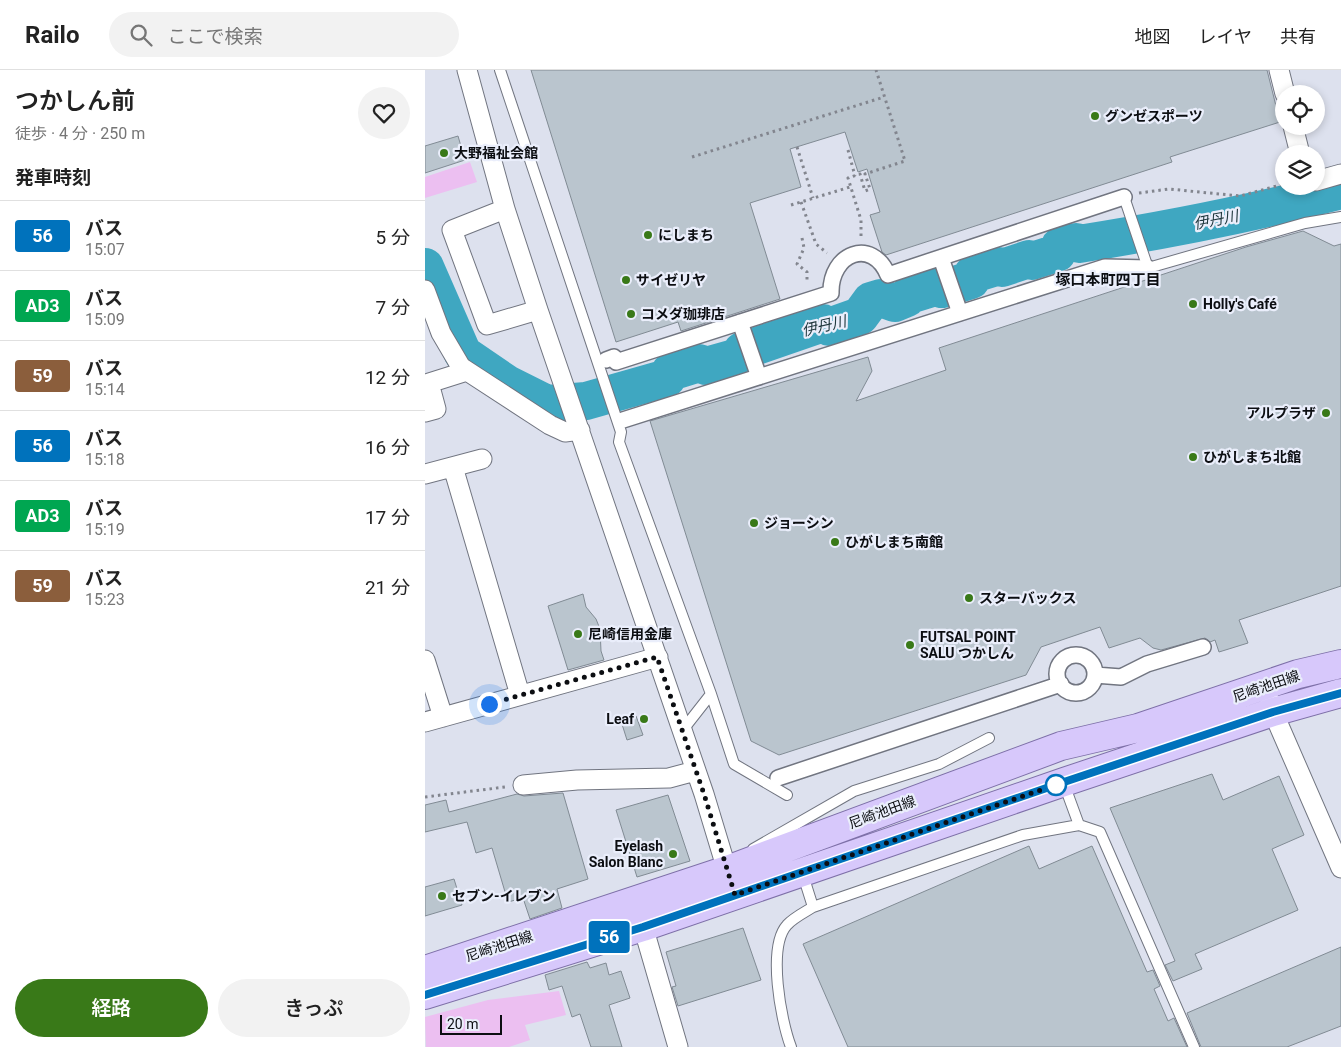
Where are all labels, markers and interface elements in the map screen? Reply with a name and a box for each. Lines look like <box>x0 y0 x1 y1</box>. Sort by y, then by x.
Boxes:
search box <box>109 12 459 57</box>
text: Railo <box>25 21 79 49</box>
icon: search <box>127 21 155 49</box>
text: ここで検索 <box>167 25 262 48</box>
text: 地図 <box>1135 26 1171 47</box>
text: レイヤ <box>1199 26 1252 47</box>
text: 共有 <box>1280 26 1316 47</box>
map controls <box>1275 85 1325 195</box>
button: locate <box>1275 85 1325 135</box>
text: つかしん前 <box>15 87 135 115</box>
button: heart <box>358 87 410 139</box>
place label: グンゼスポーツ <box>1105 108 1203 124</box>
marker: グンゼスポーツ <box>1089 110 1101 122</box>
text: 徒歩 · 4 分 · 250 m <box>15 124 145 143</box>
place label: 大野福祉会館 <box>454 145 538 161</box>
button: layers <box>1275 145 1325 195</box>
marker: 大野福祉会館 <box>438 147 450 159</box>
text: 発車時刻 <box>15 166 91 189</box>
water label: 伊丹川 <box>1192 206 1242 233</box>
text: バス <box>85 217 123 240</box>
text: 56 <box>32 225 53 246</box>
text: 5 分 <box>376 226 410 249</box>
place label: にしまち <box>658 227 714 243</box>
marker: にしまち <box>642 229 654 241</box>
text: 15:07 <box>85 240 125 259</box>
district label: 塚口本町四丁目 <box>1055 271 1161 289</box>
place label: サイゼリヤ <box>636 272 706 288</box>
marker: サイゼリヤ <box>620 274 632 286</box>
text: バス <box>85 287 123 310</box>
text: AD3 <box>25 295 60 316</box>
text: 7 分 <box>376 296 410 319</box>
place label: Holly's Café <box>1203 296 1277 312</box>
marker: Holly's Café <box>1187 298 1199 310</box>
place label: コメダ珈琲店 <box>641 306 725 322</box>
marker: コメダ珈琲店 <box>625 308 637 320</box>
text: 15:09 <box>85 310 125 329</box>
water label: 伊丹川 <box>800 312 850 340</box>
text: バス <box>85 357 123 380</box>
text: 59 <box>32 365 53 386</box>
text: 12 分 <box>365 366 410 389</box>
text: 15:14 <box>85 380 125 399</box>
place label: アルプラザ <box>1246 405 1316 421</box>
marker: アルプラザ <box>1320 407 1332 419</box>
text: バス <box>85 427 123 450</box>
text: 56 <box>32 435 53 456</box>
text: 16 分 <box>365 436 410 459</box>
place label: ひがしまち北館 <box>1203 449 1301 465</box>
text: 15:18 <box>85 450 125 469</box>
marker: ひがしまち北館 <box>1187 451 1199 463</box>
text: バス <box>85 497 123 520</box>
text: AD3 <box>25 505 60 526</box>
text: 17 分 <box>365 506 410 529</box>
place label: ジョーシン <box>764 515 834 531</box>
marker: ジョーシン <box>748 517 760 529</box>
text: 15:19 <box>85 520 125 539</box>
place label: ひがしまち南館 <box>845 534 943 550</box>
marker: ひがしまち南館 <box>829 536 841 548</box>
text: バス <box>85 567 123 590</box>
text: 59 <box>32 575 53 596</box>
text: 21 分 <box>365 576 410 599</box>
text: 15:23 <box>85 590 125 609</box>
place label: スターバックス <box>979 590 1076 606</box>
marker: スターバックス <box>963 592 975 604</box>
place label: 尼崎信用金庫 <box>588 626 672 642</box>
marker: 尼崎信用金庫 <box>572 628 584 640</box>
place label: FUTSAL POINT SALU つかしん <box>920 629 1016 661</box>
marker: FUTSAL POINT SALU つかしん <box>904 639 916 651</box>
street label: 尼崎池田線 <box>1230 667 1302 705</box>
your location <box>477 692 502 717</box>
place label: Leaf <box>606 711 635 727</box>
marker: Leaf <box>638 713 650 725</box>
unlabelled marker <box>1045 774 1067 796</box>
street label: 尼崎池田線 <box>846 793 918 831</box>
place label: Eyelash Salon Blanc <box>589 838 663 870</box>
marker: Eyelash Salon Blanc <box>667 848 679 860</box>
place label: セブン-イレブン <box>452 888 556 904</box>
marker: セブン-イレブン <box>436 890 448 902</box>
line badge: 56 <box>587 921 631 953</box>
text: 56 <box>599 926 619 947</box>
street label: 尼崎池田線 <box>463 928 535 964</box>
button: 経路 <box>15 979 208 1037</box>
button: きっぷ <box>218 979 410 1037</box>
scale bar <box>440 1012 503 1035</box>
text: 20 m <box>447 1016 479 1032</box>

